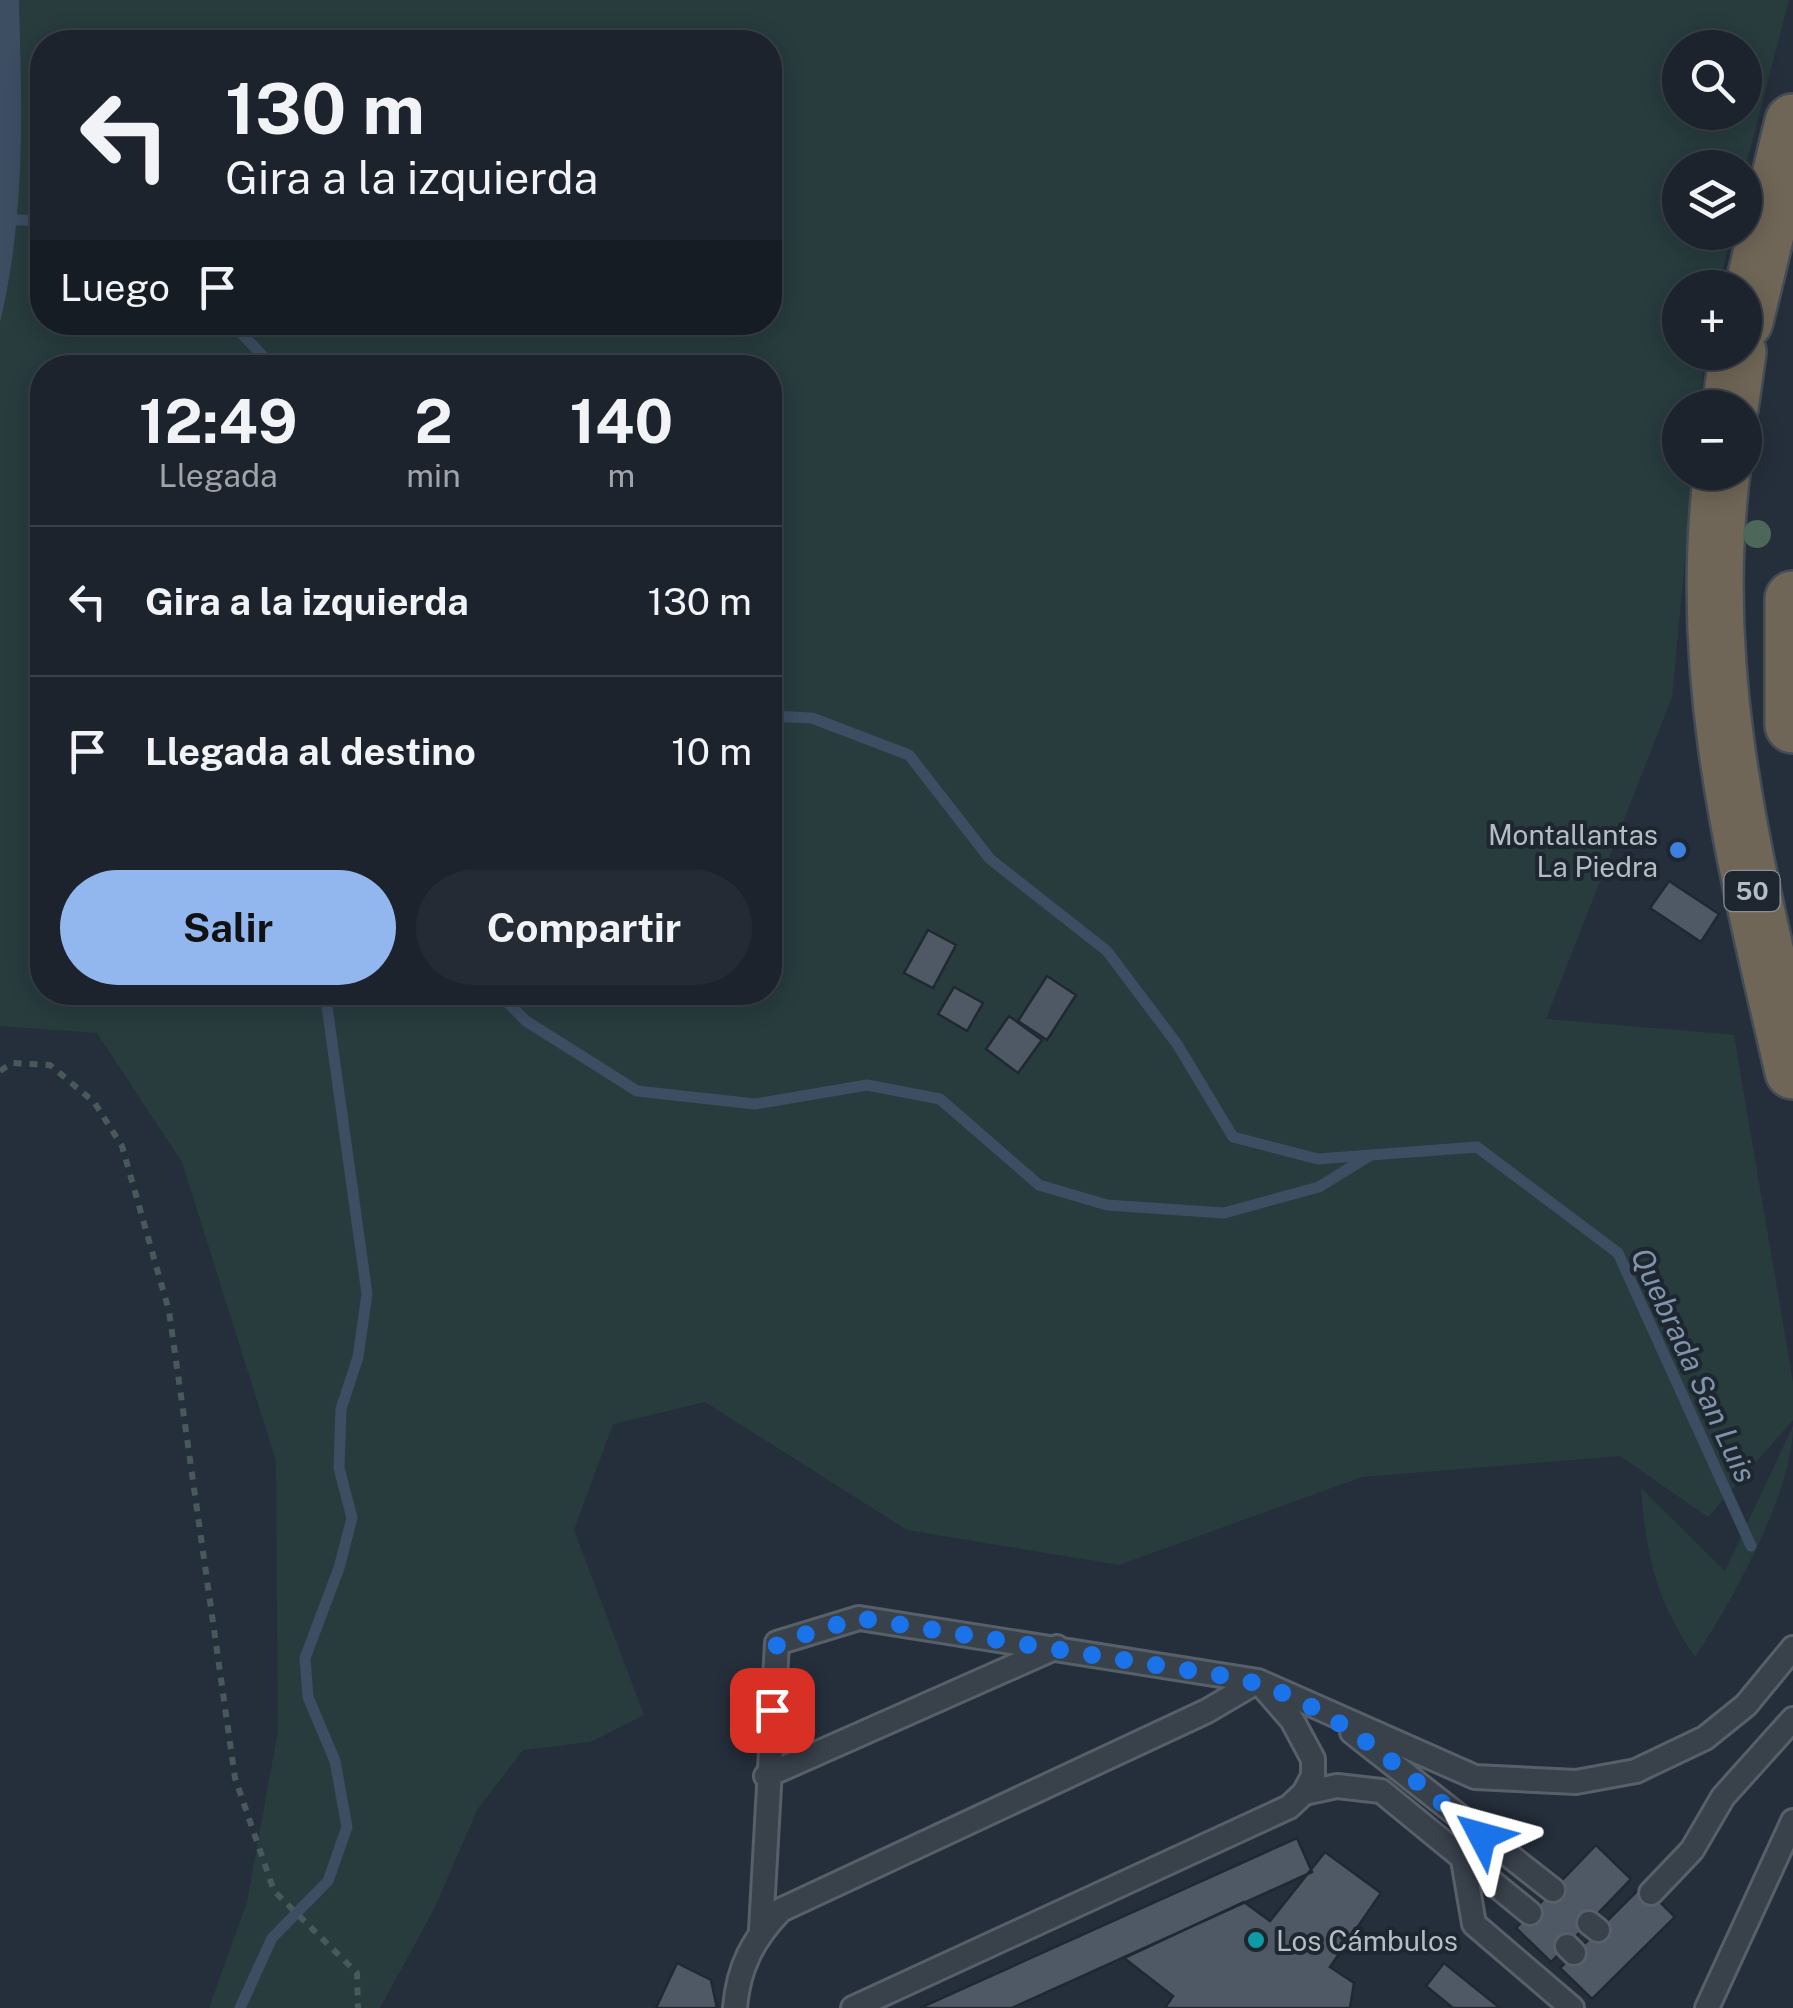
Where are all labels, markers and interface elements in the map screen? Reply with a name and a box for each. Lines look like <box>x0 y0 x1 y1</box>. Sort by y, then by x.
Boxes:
map controls <box>1662 30 1762 490</box>
button: search <box>1662 30 1762 130</box>
text: 130 m <box>225 67 425 150</box>
icon: left <box>60 70 190 200</box>
button: layers <box>1662 150 1762 250</box>
text: Gira a la izquierda <box>225 151 598 204</box>
icon: arrive <box>190 260 245 315</box>
text: Luego <box>60 265 170 310</box>
button: + <box>1662 270 1762 370</box>
text: 12:49 <box>139 386 298 457</box>
text: 2 <box>414 386 453 457</box>
text: 140 <box>569 386 673 457</box>
button: − <box>1662 390 1762 490</box>
text: Llegada <box>159 457 278 494</box>
text: min <box>406 457 461 494</box>
text: m <box>607 457 635 494</box>
icon: left <box>60 574 115 629</box>
text: Gira a la izquierda <box>145 579 469 624</box>
text: 130 m <box>647 579 752 624</box>
icon: arrive <box>60 724 115 779</box>
text: Llegada al destino <box>145 729 476 774</box>
text: 10 m <box>671 729 752 774</box>
place label: Montallantas La Piedra <box>1488 818 1658 883</box>
marker: Montallantas La Piedra <box>1667 839 1689 861</box>
button: Salir <box>60 870 396 985</box>
button: Compartir <box>416 870 752 985</box>
road number: 50 <box>1724 871 1780 911</box>
water label: Quebrada San Luis <box>1624 1242 1764 1488</box>
pin <box>730 1668 815 1753</box>
icon: arrive <box>745 1683 800 1738</box>
position arrow <box>1430 1784 1534 1888</box>
place label: Los Cámbulos <box>1276 1924 1458 1957</box>
marker: Los Cámbulos <box>1245 1929 1267 1951</box>

